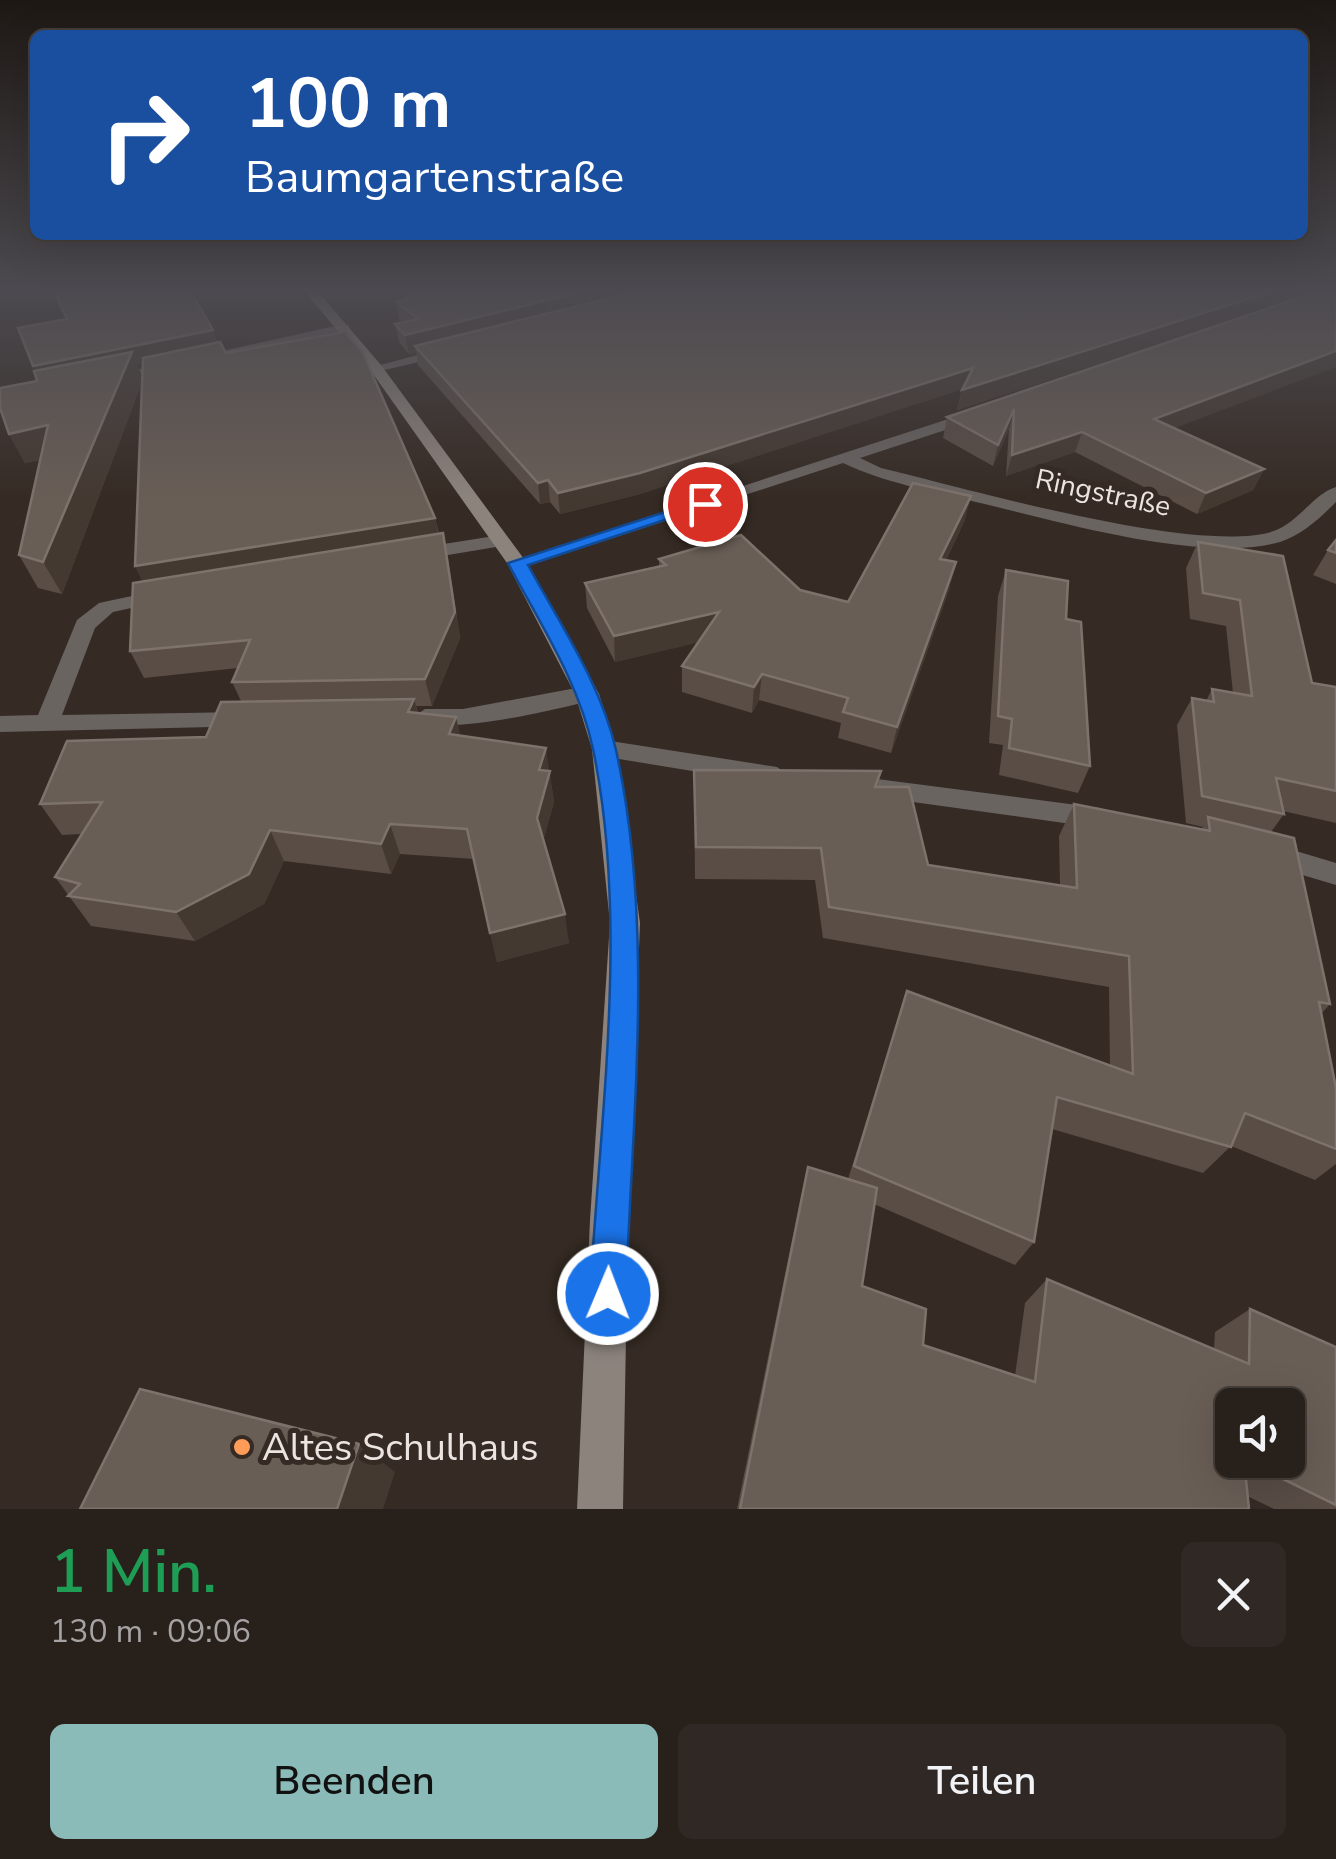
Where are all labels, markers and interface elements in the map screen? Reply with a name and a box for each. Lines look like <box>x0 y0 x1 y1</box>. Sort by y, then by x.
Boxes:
text: 100 m <box>245 56 451 152</box>
icon: right <box>80 70 210 200</box>
text: Baumgartenstraße <box>245 147 624 208</box>
street label: Ringstraße <box>1032 460 1174 526</box>
pin <box>663 462 748 547</box>
icon: arrive <box>678 477 733 532</box>
position arrow <box>556 1242 660 1346</box>
map controls <box>1215 1388 1305 1478</box>
button: sound <box>1215 1388 1305 1478</box>
place label: Altes Schulhaus <box>262 1422 538 1473</box>
marker: Altes Schulhaus <box>231 1436 253 1458</box>
text: 1 Min. <box>50 1531 217 1613</box>
button: close <box>1181 1542 1286 1647</box>
text: 130 m · 09:06 <box>50 1610 251 1653</box>
button: Beenden <box>50 1724 658 1839</box>
button: Teilen <box>678 1724 1286 1839</box>

